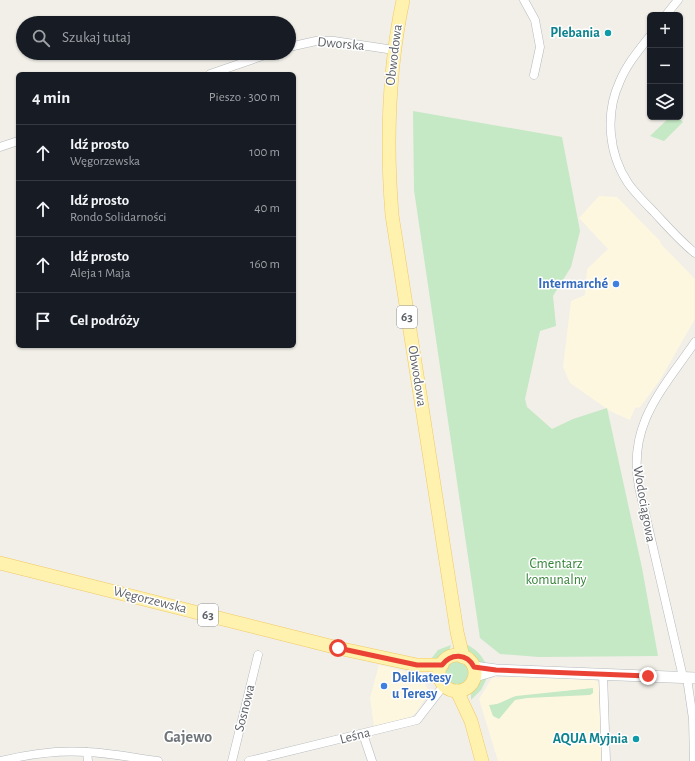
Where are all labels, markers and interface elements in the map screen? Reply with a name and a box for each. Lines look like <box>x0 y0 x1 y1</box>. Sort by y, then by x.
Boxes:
map controls <box>647 12 683 120</box>
button: + <box>647 12 683 48</box>
search box <box>16 16 296 60</box>
street label: Obwodowa <box>383 23 405 86</box>
place label: Plebania <box>550 26 600 40</box>
icon: search <box>30 27 52 49</box>
marker: Plebania <box>603 28 613 38</box>
text: Szukaj tutaj <box>62 30 131 45</box>
street label: Dworska <box>317 35 366 53</box>
button: − <box>647 48 683 84</box>
button: layers <box>647 84 683 120</box>
text: 4 min <box>32 89 70 106</box>
text: Pieszo · 300 m <box>209 91 280 104</box>
text: Idź prosto <box>70 137 129 152</box>
icon: ahead <box>32 142 54 164</box>
text: 100 m <box>249 146 280 159</box>
text: Węgorzewska <box>70 155 140 168</box>
text: Idź prosto <box>70 193 129 208</box>
icon: ahead <box>32 198 54 220</box>
text: 40 m <box>254 202 280 215</box>
text: Rondo Solidarności <box>70 211 166 224</box>
text: Idź prosto <box>70 249 129 264</box>
icon: ahead <box>32 254 54 276</box>
text: 160 m <box>250 258 280 271</box>
text: Aleja 1 Maja <box>70 267 131 280</box>
place label: Intermarché <box>538 277 608 291</box>
marker: Intermarché <box>611 279 621 289</box>
road number: 63 <box>397 306 417 328</box>
icon: arrive <box>32 310 54 332</box>
text: Cel podróży <box>70 313 139 328</box>
street label: Obwodowa <box>405 344 429 408</box>
street label: Wodociągowa <box>630 465 658 544</box>
park label: Cmentarz komunalny <box>525 557 587 587</box>
street label: Węgorzewska <box>112 584 189 616</box>
road number: 63 <box>198 604 218 626</box>
route start <box>329 639 347 657</box>
route end <box>639 667 657 685</box>
place label: Delikatesy u Teresy <box>392 671 452 701</box>
marker: Delikatesy u Teresy <box>379 681 389 691</box>
street label: Sosnowa <box>232 683 258 733</box>
street label: Leśna <box>338 725 372 747</box>
district label: Gajewo <box>164 729 212 746</box>
place label: AQUA Myjnia <box>553 732 628 746</box>
marker: AQUA Myjnia <box>631 734 641 744</box>

